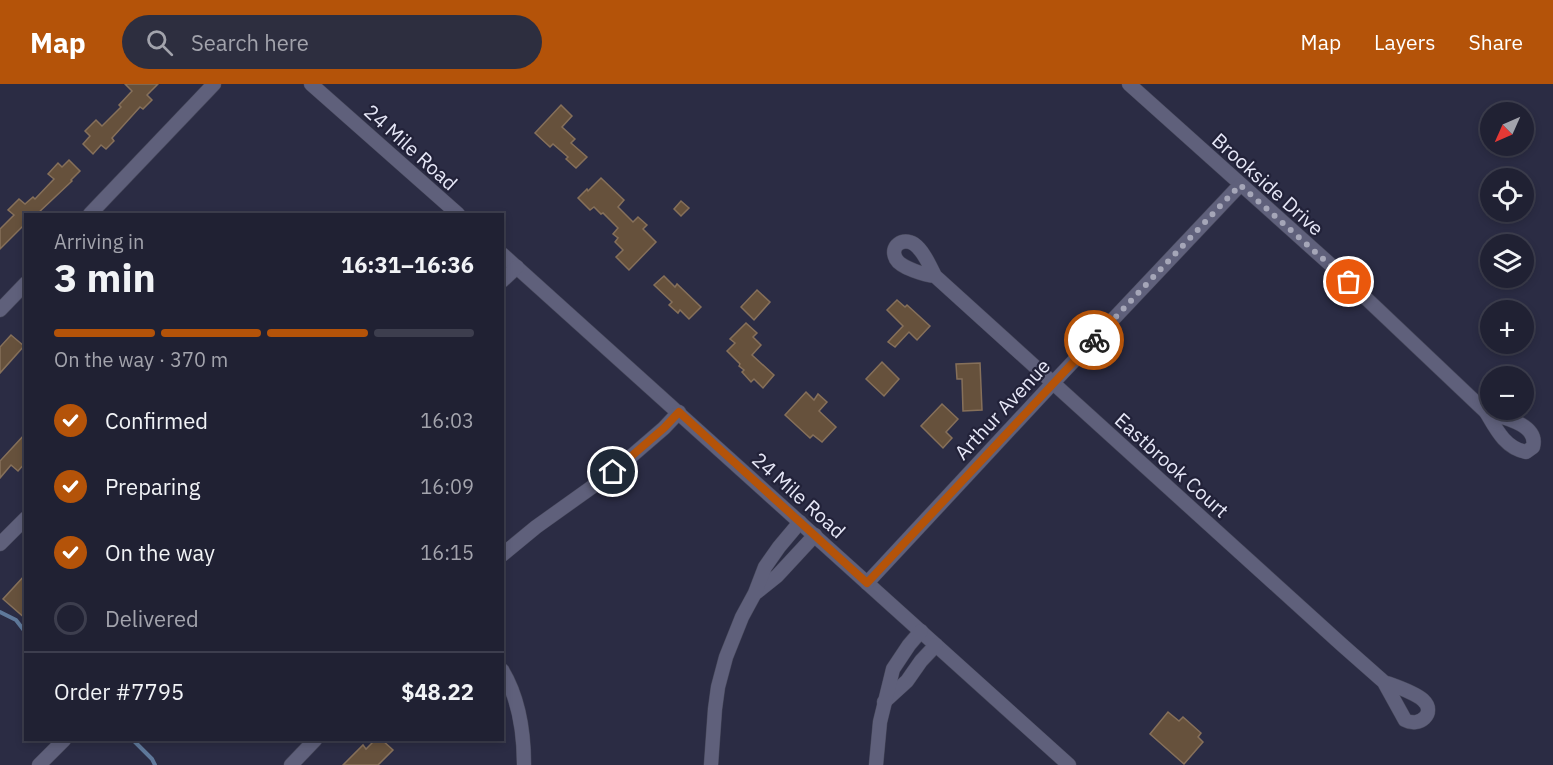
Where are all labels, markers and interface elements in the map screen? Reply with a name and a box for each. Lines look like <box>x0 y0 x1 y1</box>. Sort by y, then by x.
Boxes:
search box <box>122 15 542 69</box>
text: Map <box>30 24 86 61</box>
icon: search <box>143 26 176 59</box>
text: Search here <box>191 28 309 57</box>
text: Map <box>1301 28 1341 56</box>
text: Layers <box>1374 28 1436 56</box>
text: Share <box>1469 28 1523 56</box>
street label: 24 Mile Road <box>358 98 464 196</box>
north arrow <box>1480 102 1534 156</box>
map controls <box>1480 102 1534 420</box>
street label: Brookside Drive <box>1206 127 1330 241</box>
button: locate <box>1480 168 1534 222</box>
text: Arriving in <box>54 228 144 255</box>
button: layers <box>1480 234 1534 288</box>
text: 16:31–16:36 <box>341 250 474 279</box>
text: 3 min <box>54 252 156 303</box>
pin <box>1323 256 1374 307</box>
icon: bag <box>1332 265 1365 298</box>
button: + <box>1480 300 1534 354</box>
courier <box>1064 310 1124 370</box>
icon: bike <box>1078 324 1111 357</box>
text: On the way · 370 m <box>54 346 228 373</box>
street label: Arthur Avenue <box>948 353 1056 465</box>
button: − <box>1480 366 1534 420</box>
icon: check <box>54 404 87 437</box>
text: Confirmed <box>105 406 208 435</box>
street label: Eastbrook Court <box>1109 406 1235 524</box>
text: 16:03 <box>420 407 474 434</box>
pin <box>587 446 638 497</box>
street label: 24 Mile Road <box>746 446 852 544</box>
icon: home <box>596 455 629 488</box>
icon: check <box>54 470 87 503</box>
text: Preparing <box>105 472 200 501</box>
text: 16:09 <box>420 473 474 500</box>
icon: check <box>54 536 87 569</box>
text: On the way <box>105 538 215 567</box>
text: 16:15 <box>420 539 474 566</box>
text: Delivered <box>105 604 199 633</box>
text: Order #7795 <box>54 677 184 706</box>
text: $48.22 <box>401 677 474 706</box>

